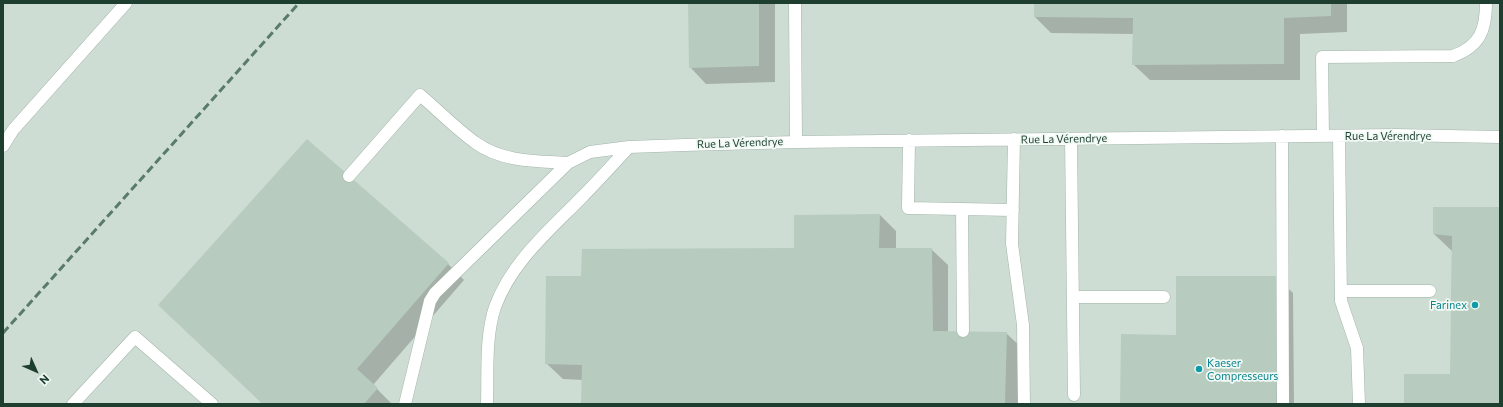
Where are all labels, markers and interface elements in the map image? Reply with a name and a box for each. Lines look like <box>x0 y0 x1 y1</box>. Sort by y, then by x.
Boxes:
street label: Rue La Vérendrye <box>1345 129 1431 143</box>
street label: Rue La Vérendrye <box>1021 132 1107 146</box>
street label: Rue La Vérendrye <box>697 135 783 151</box>
place label: Farinex <box>1430 298 1467 312</box>
marker: Farinex <box>1470 300 1480 310</box>
north arrow <box>16 351 56 391</box>
place label: Kaeser Compresseurs <box>1207 356 1278 382</box>
marker: Kaeser Compresseurs <box>1194 364 1204 374</box>
text: N <box>37 372 52 387</box>

